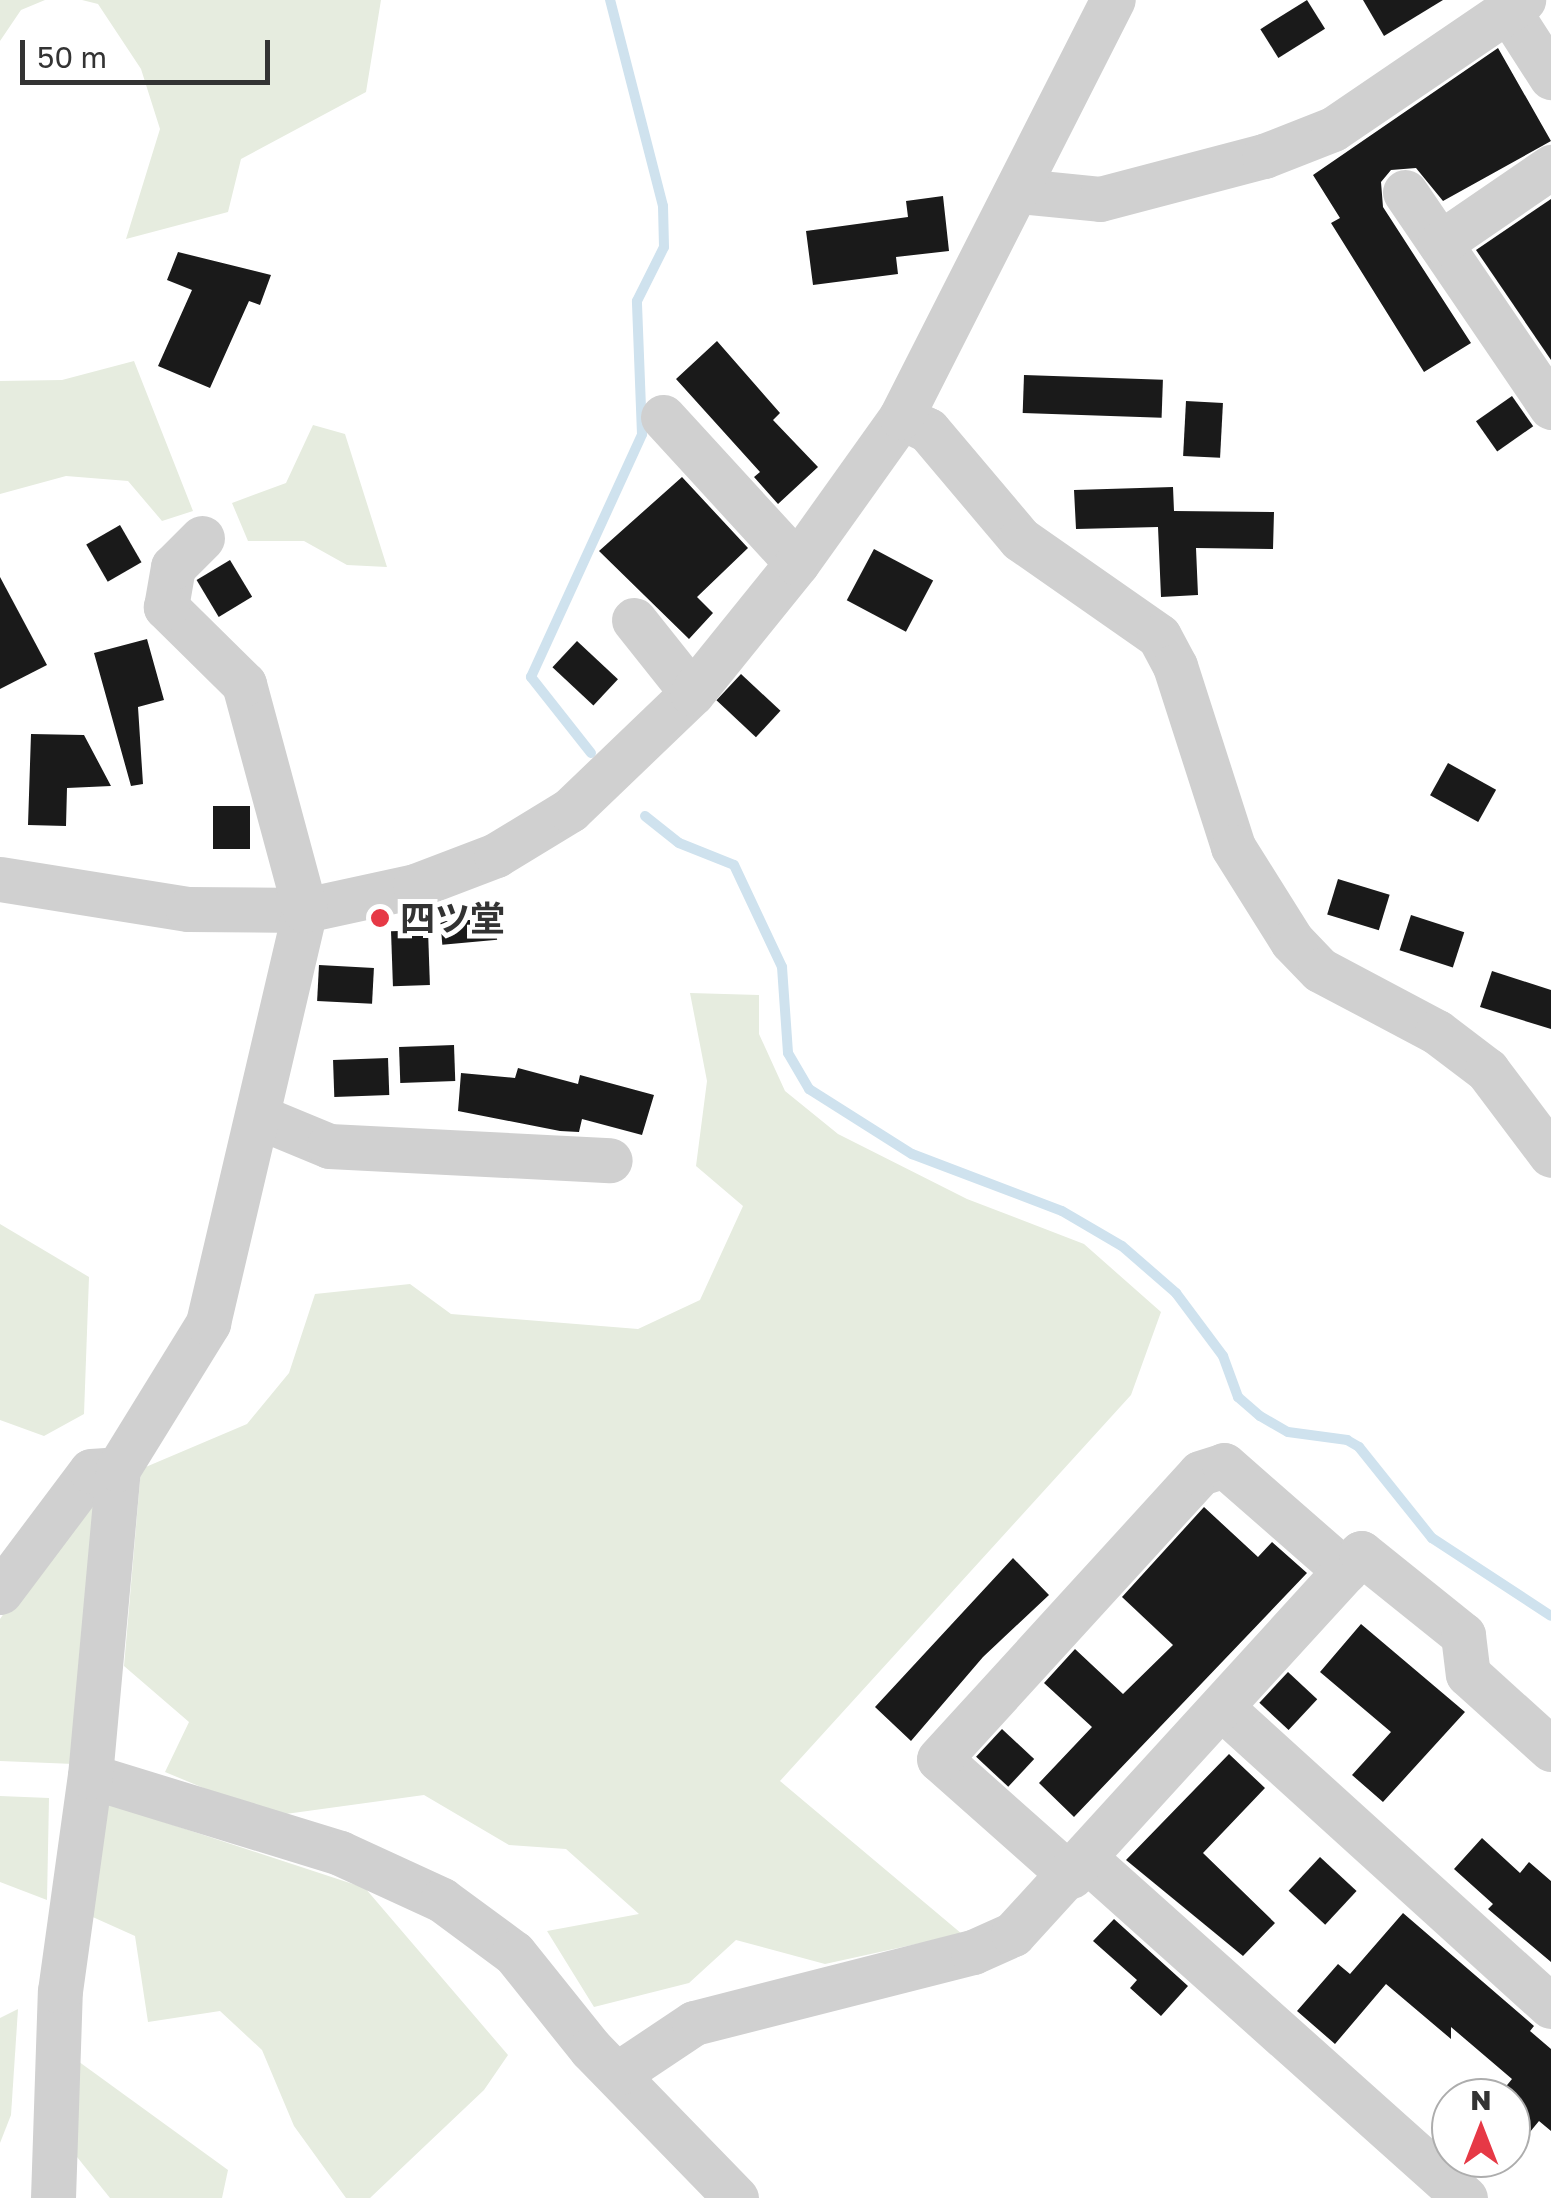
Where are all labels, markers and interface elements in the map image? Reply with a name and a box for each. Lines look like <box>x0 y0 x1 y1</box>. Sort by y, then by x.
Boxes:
scale bar <box>25 20 275 82</box>
text: 50 m <box>37 39 107 75</box>
place label: 四ツ堂 <box>400 897 505 939</box>
marker: 四ツ堂 <box>369 907 391 929</box>
north arrow <box>1431 2078 1531 2178</box>
text: N <box>1470 2083 1492 2116</box>

